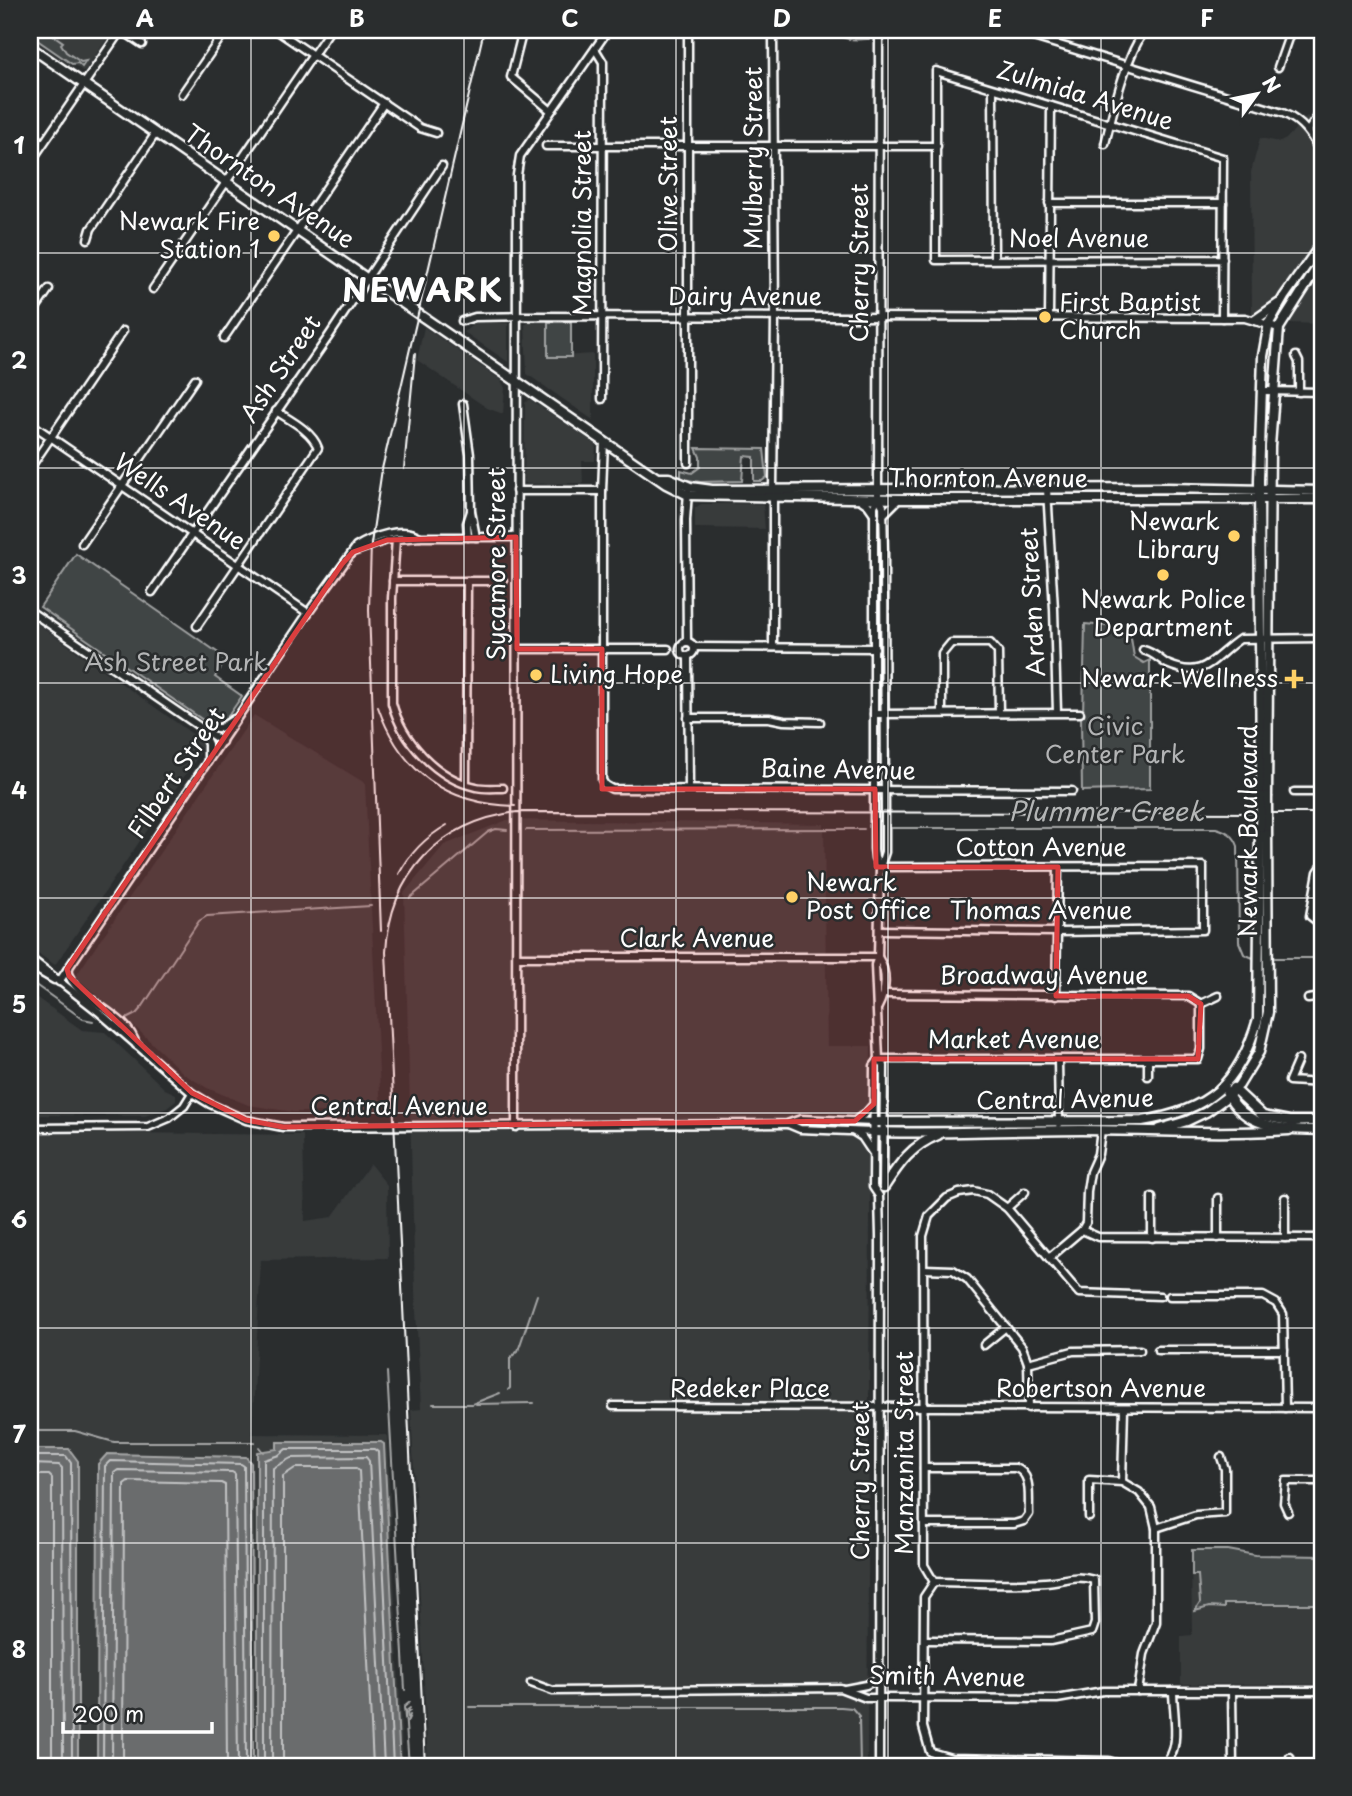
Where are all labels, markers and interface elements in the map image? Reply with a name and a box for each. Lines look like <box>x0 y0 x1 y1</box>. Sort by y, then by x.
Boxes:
text: A <box>136 0 154 35</box>
text: B <box>349 0 365 35</box>
text: C <box>561 0 579 35</box>
text: D <box>773 0 791 35</box>
text: E <box>988 0 1002 35</box>
text: F <box>1200 0 1214 35</box>
street label: Zulmida Avenue <box>993 50 1178 138</box>
north arrow <box>1222 60 1292 130</box>
street label: Mulberry Street <box>734 66 770 250</box>
text: N <box>1256 70 1288 98</box>
street label: Thornton Avenue <box>177 115 363 256</box>
street label: Olive Street <box>649 116 685 252</box>
text: 1 <box>14 127 25 162</box>
street label: Magnolia Street <box>563 130 599 316</box>
street label: Cherry Street <box>840 183 876 343</box>
place label: Newark Fire Station 1 <box>118 202 260 266</box>
street label: Noel Avenue <box>1009 219 1149 255</box>
marker: Newark Fire Station 1 <box>266 228 282 244</box>
district label: NEWARK <box>342 265 504 313</box>
street label: Dairy Avenue <box>668 277 822 313</box>
place label: First Baptist Church <box>1059 283 1201 347</box>
street label: Ash Street <box>230 307 329 429</box>
marker: First Baptist Church <box>1037 309 1053 325</box>
text: 2 <box>11 342 27 377</box>
street label: Wells Avenue <box>108 443 254 558</box>
street label: Thornton Avenue <box>888 459 1088 495</box>
street label: Sycamore Street <box>477 467 513 661</box>
place label: Newark Library <box>1129 502 1220 566</box>
street label: Arden Street <box>1009 526 1053 678</box>
marker: Newark Library <box>1226 528 1242 544</box>
text: 3 <box>11 557 27 592</box>
marker: Newark Police Department <box>1155 567 1171 583</box>
place label: Newark Police Department <box>1080 580 1246 644</box>
park label: Ash Street Park <box>84 643 268 679</box>
place label: Living Hope <box>550 655 683 691</box>
place label: Newark Wellness <box>1081 659 1278 695</box>
marker: Living Hope <box>528 667 544 683</box>
marker: Newark Wellness <box>1284 669 1304 689</box>
street label: Filbert Street <box>118 698 233 845</box>
park label: Civic Center Park <box>1045 707 1185 771</box>
street label: Newark Boulevard <box>1229 724 1265 938</box>
street label: Baine Avenue <box>760 749 916 787</box>
text: 4 <box>11 772 27 807</box>
water label: Plummer Creek <box>1008 791 1205 830</box>
street label: Cotton Avenue <box>955 828 1127 864</box>
place label: Newark Post Office <box>806 863 931 927</box>
marker: Newark Post Office <box>784 889 800 905</box>
street label: Thomas Avenue <box>950 891 1132 927</box>
street label: Clark Avenue <box>620 919 774 955</box>
street label: Broadway Avenue <box>940 956 1148 992</box>
text: 5 <box>12 986 26 1021</box>
street label: Market Avenue <box>928 1020 1100 1056</box>
street label: Central Avenue <box>976 1078 1154 1118</box>
street label: Central Avenue <box>310 1087 488 1123</box>
text: 6 <box>11 1201 27 1236</box>
street label: Manzanita Street <box>885 1351 921 1555</box>
street label: Redeker Place <box>670 1369 830 1405</box>
street label: Robertson Avenue <box>996 1369 1206 1405</box>
street label: Cherry Street <box>841 1401 877 1561</box>
text: 7 <box>12 1416 26 1451</box>
text: 8 <box>12 1631 26 1666</box>
street label: Smith Avenue <box>868 1656 1026 1694</box>
scale bar <box>63 1691 212 1735</box>
text: 200 m <box>74 1697 144 1729</box>

